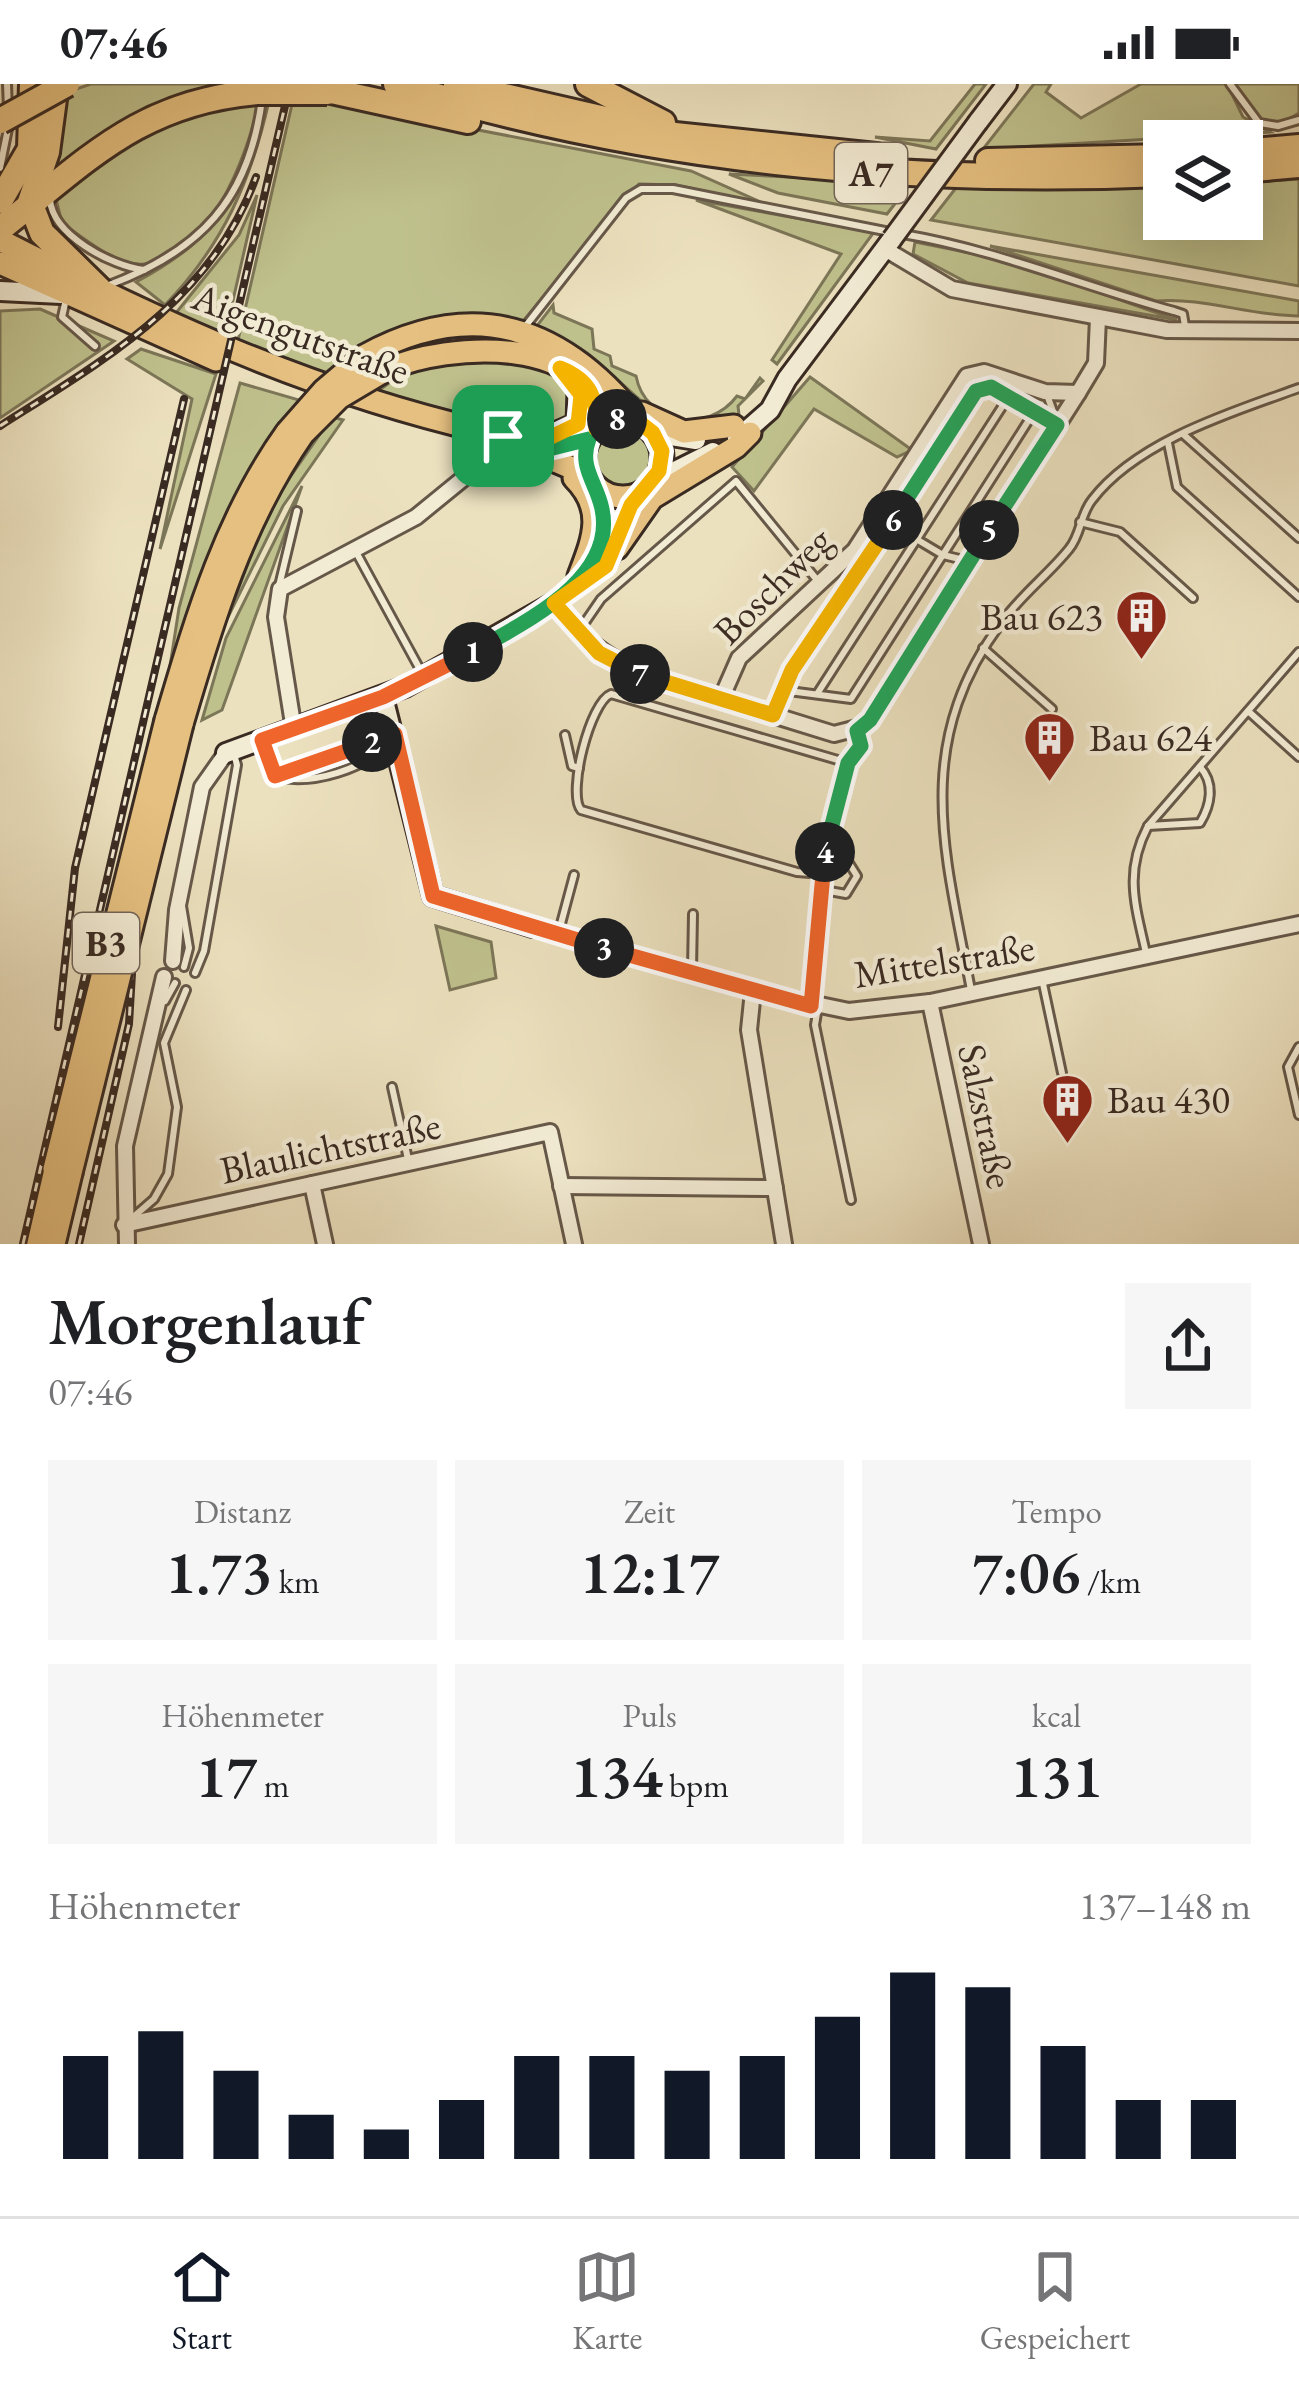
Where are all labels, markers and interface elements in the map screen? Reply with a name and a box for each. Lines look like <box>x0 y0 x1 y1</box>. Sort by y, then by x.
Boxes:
text: 07:46 <box>60 13 168 71</box>
map controls <box>1143 120 1263 240</box>
button: layers <box>1143 120 1263 240</box>
road number: A7 <box>835 143 907 203</box>
street label: Aigengutstraße <box>184 270 416 396</box>
pin <box>452 385 554 487</box>
pin: 8 <box>587 389 647 449</box>
text: 8 <box>608 397 626 440</box>
icon: arrive <box>470 403 536 469</box>
pin: 6 <box>863 490 923 550</box>
text: 6 <box>884 498 902 541</box>
pin: 5 <box>959 500 1019 560</box>
text: 5 <box>980 508 998 551</box>
street label: Boschweg <box>702 514 843 656</box>
building icon: Bau 623 <box>1114 588 1170 662</box>
place label: Bau 623 <box>980 591 1103 642</box>
pin: 1 <box>443 622 503 682</box>
text: 1 <box>464 630 482 673</box>
pin: 7 <box>610 644 670 704</box>
text: 7 <box>631 652 649 695</box>
building icon: Bau 624 <box>1022 709 1078 783</box>
pin: 2 <box>342 712 402 772</box>
place label: Bau 624 <box>1089 712 1212 763</box>
text: 2 <box>363 720 381 763</box>
pin: 4 <box>795 822 855 882</box>
text: 4 <box>816 830 834 873</box>
road number: B3 <box>73 913 139 973</box>
pin: 3 <box>574 918 634 978</box>
street label: Mittelstraße <box>850 921 1038 1000</box>
text: 3 <box>595 926 613 969</box>
street label: Salzstraße <box>946 1039 1027 1193</box>
building icon: Bau 430 <box>1040 1071 1096 1145</box>
place label: Bau 430 <box>1107 1074 1230 1125</box>
street label: Blaulichtstraße <box>215 1099 445 1196</box>
text: Morgenlauf <box>48 1278 365 1364</box>
button: share <box>1125 1283 1251 1409</box>
text: 07:46 <box>48 1366 133 1417</box>
text: Distanz <box>194 1490 291 1533</box>
text: Zeit <box>624 1490 675 1533</box>
text: Tempo <box>1011 1490 1102 1533</box>
text: 1.73 <box>165 1533 272 1611</box>
text: 12:17 <box>580 1533 719 1611</box>
text: 7:06 <box>972 1533 1080 1611</box>
text: km <box>272 1560 320 1603</box>
text: /km <box>1080 1560 1141 1603</box>
text: Höhenmeter <box>161 1694 324 1737</box>
text: Puls <box>622 1694 677 1737</box>
text: kcal <box>1032 1694 1081 1737</box>
text: 17 <box>196 1737 257 1815</box>
text: 134 <box>570 1737 662 1815</box>
text: 131 <box>1010 1737 1103 1815</box>
text: m <box>257 1764 289 1807</box>
text: bpm <box>662 1764 729 1807</box>
text: Höhenmeter <box>48 1880 240 1931</box>
text: 137–148 m <box>1079 1880 1251 1931</box>
tab: Start <box>169 2244 235 2359</box>
tab: Karte <box>572 2244 642 2359</box>
tab: Gespeichert <box>980 2244 1130 2359</box>

